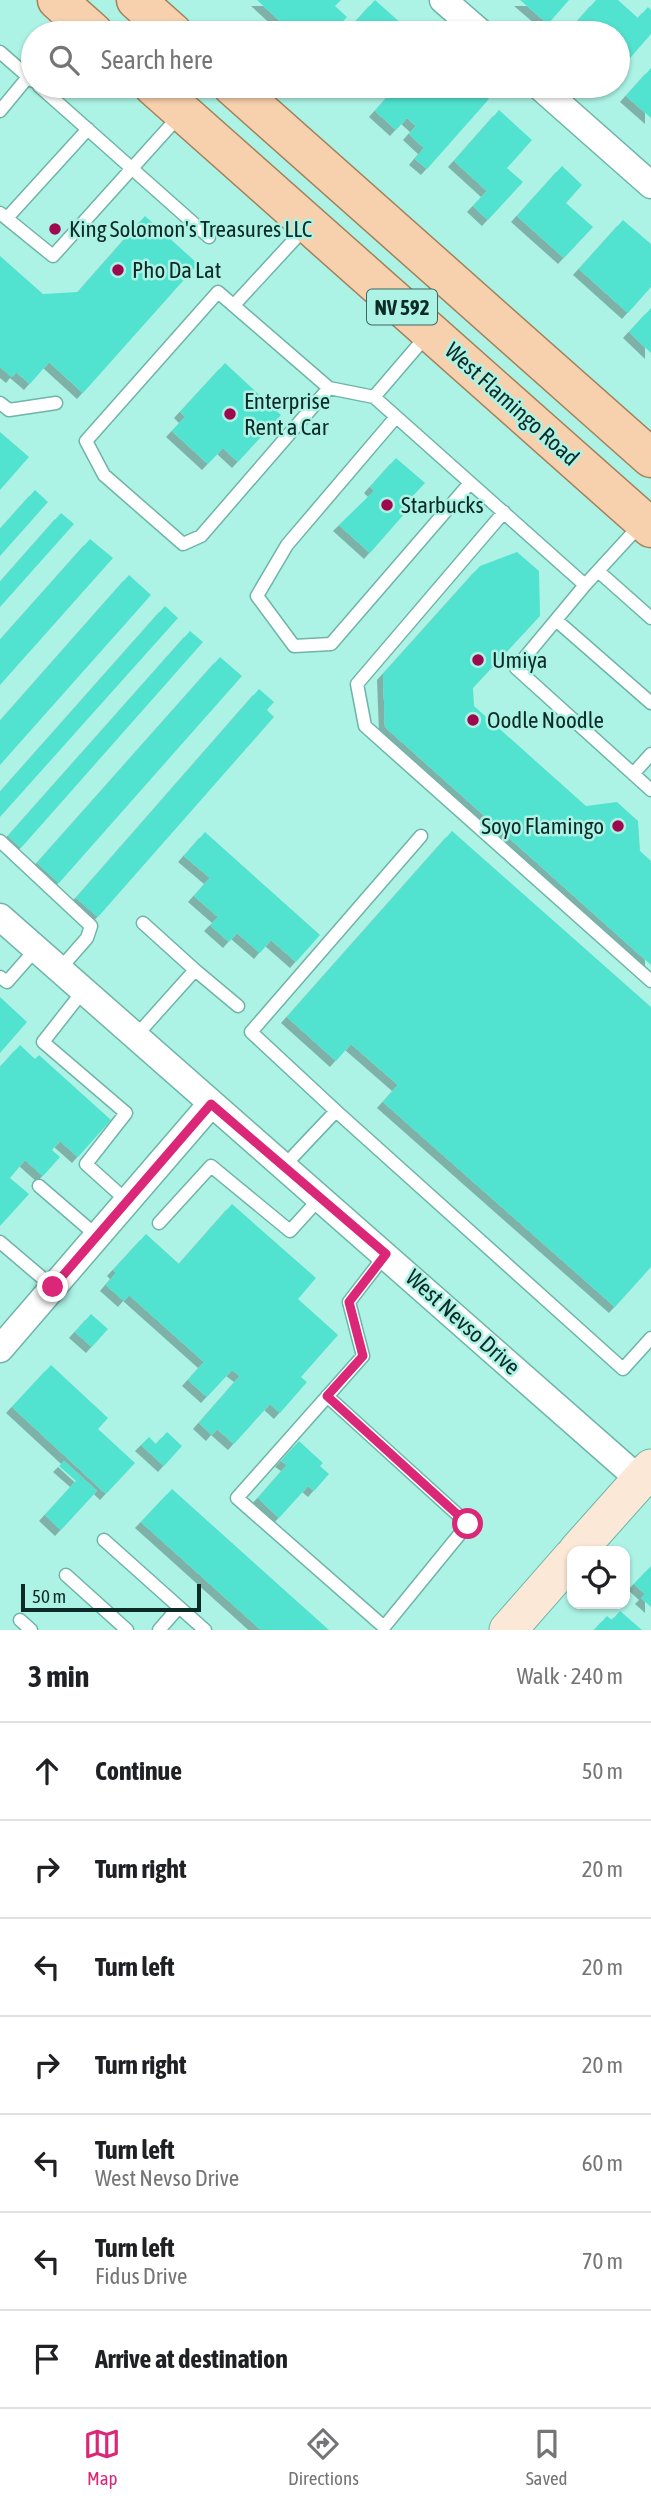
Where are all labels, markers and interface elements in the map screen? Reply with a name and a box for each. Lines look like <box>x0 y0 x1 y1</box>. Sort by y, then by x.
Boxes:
search box <box>21 21 630 98</box>
icon: search <box>45 41 83 79</box>
text: Search here <box>101 45 213 75</box>
place label: King Solomon's Treasures LLC <box>69 216 312 242</box>
marker: King Solomon's Treasures LLC <box>47 221 63 237</box>
place label: Pho Da Lat <box>132 257 221 283</box>
marker: Pho Da Lat <box>110 262 126 278</box>
road number: NV 592 <box>367 290 437 324</box>
street label: West Flamingo Road <box>440 337 584 471</box>
place label: Enterprise Rent a Car <box>244 388 330 440</box>
marker: Enterprise Rent a Car <box>222 406 238 422</box>
place label: Starbucks <box>401 492 484 518</box>
marker: Starbucks <box>379 497 395 513</box>
place label: Umiya <box>492 647 547 673</box>
marker: Umiya <box>470 652 486 668</box>
place label: Oodle Noodle <box>487 707 604 733</box>
marker: Oodle Noodle <box>465 712 481 728</box>
place label: Soyo Flamingo <box>481 813 604 839</box>
marker: Soyo Flamingo <box>610 818 626 834</box>
street label: West Nevso Drive <box>401 1264 525 1380</box>
route end <box>37 1271 68 1302</box>
route start <box>452 1508 483 1539</box>
map controls <box>567 1546 630 1609</box>
button: locate <box>567 1546 630 1609</box>
scale bar <box>21 1581 201 1613</box>
text: 50 m <box>32 1585 66 1607</box>
text: 3 min <box>28 1659 89 1693</box>
text: Walk · 240 m <box>517 1663 623 1689</box>
icon: ahead <box>28 1752 66 1790</box>
text: Continue <box>95 1756 182 1786</box>
text: 50 m <box>582 1758 623 1784</box>
icon: right <box>28 1850 66 1888</box>
text: Turn right <box>95 1854 186 1884</box>
text: 20 m <box>582 1856 623 1882</box>
icon: left <box>28 1948 66 1986</box>
text: Turn left <box>95 1952 175 1982</box>
text: 20 m <box>582 1954 623 1980</box>
icon: right <box>28 2046 66 2084</box>
text: Turn right <box>95 2050 186 2080</box>
text: 20 m <box>582 2052 623 2078</box>
text: Turn left <box>95 2135 175 2165</box>
icon: left <box>28 2144 66 2182</box>
text: 60 m <box>582 2150 623 2176</box>
text: West Nevso Drive <box>95 2165 239 2191</box>
text: Turn left <box>95 2233 175 2263</box>
icon: left <box>28 2242 66 2280</box>
text: 70 m <box>582 2248 623 2274</box>
text: Fidus Drive <box>95 2263 187 2289</box>
icon: arrive <box>28 2340 66 2378</box>
text: Arrive at destination <box>95 2344 288 2374</box>
tab: Map <box>83 2425 121 2489</box>
tab: Directions <box>288 2425 359 2489</box>
tab: Saved <box>526 2425 568 2489</box>

